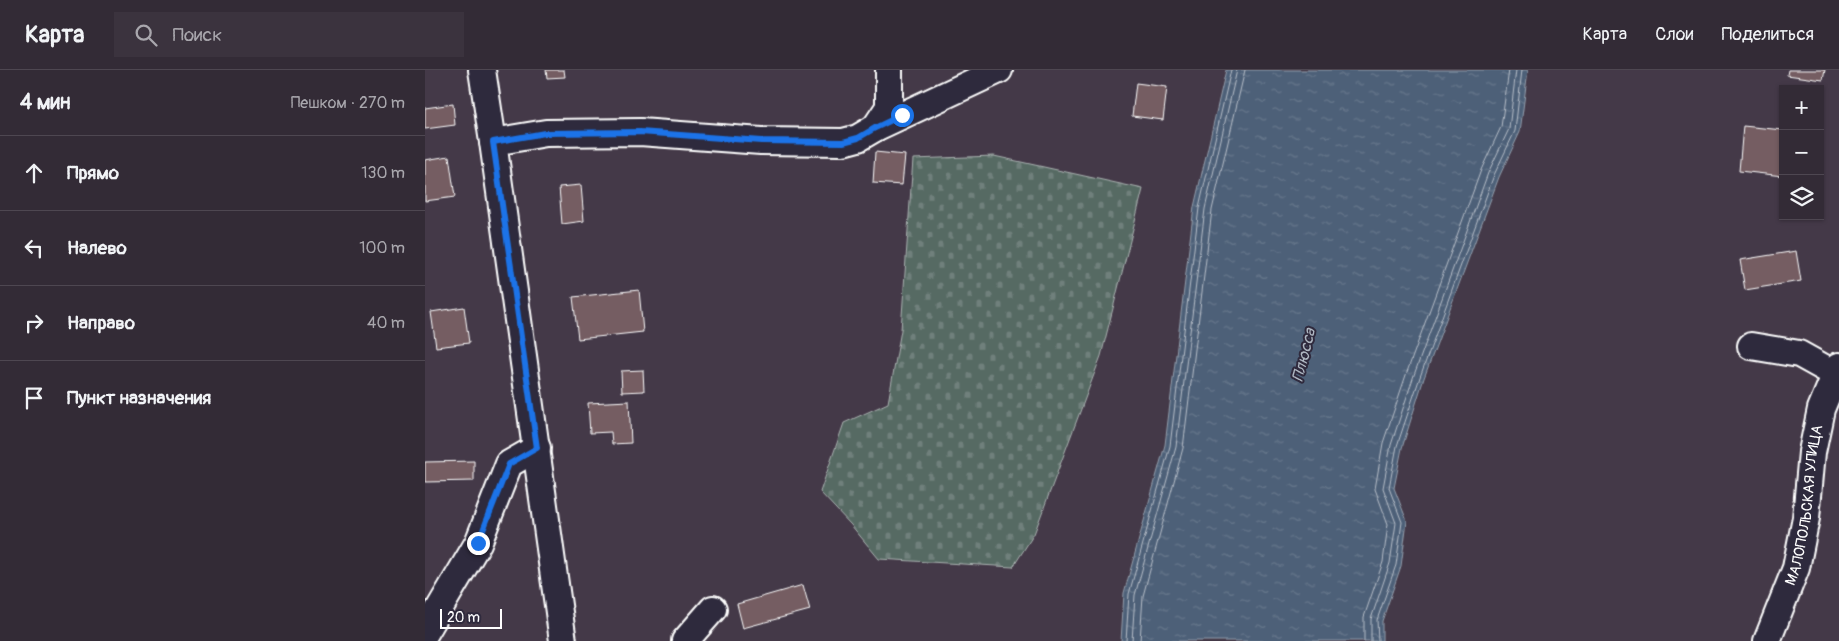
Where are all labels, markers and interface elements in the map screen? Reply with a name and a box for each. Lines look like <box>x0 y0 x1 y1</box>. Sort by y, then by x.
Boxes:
search box <box>114 12 464 57</box>
text: Карта <box>25 20 84 49</box>
icon: search <box>132 21 160 49</box>
text: Поиск <box>172 23 222 47</box>
text: Карта <box>1583 23 1627 46</box>
text: Слои <box>1655 23 1693 46</box>
text: Поделиться <box>1721 23 1814 46</box>
map controls <box>1779 85 1824 220</box>
button: + <box>1779 85 1824 130</box>
text: 4 мин <box>20 89 70 116</box>
text: Пешком · 270 m <box>291 93 405 113</box>
route start <box>891 104 914 127</box>
button: − <box>1779 130 1824 175</box>
icon: ahead <box>20 159 48 187</box>
text: Прямо <box>67 161 119 185</box>
text: 130 m <box>361 163 405 183</box>
button: layers <box>1779 175 1824 220</box>
icon: left <box>20 234 48 262</box>
text: Налево <box>67 236 127 260</box>
text: 100 m <box>359 238 405 258</box>
icon: right <box>20 309 48 337</box>
text: Направо <box>67 311 135 335</box>
text: 40 m <box>367 313 405 333</box>
water label: Плюсса <box>1288 325 1321 384</box>
icon: arrive <box>20 384 48 412</box>
text: Пункт назначения <box>67 386 211 410</box>
street label: МАЛОПОЛЬСКАЯ УЛИЦА <box>1781 423 1827 588</box>
route end <box>467 532 490 555</box>
scale bar <box>440 606 503 629</box>
text: 20 m <box>447 609 480 626</box>

